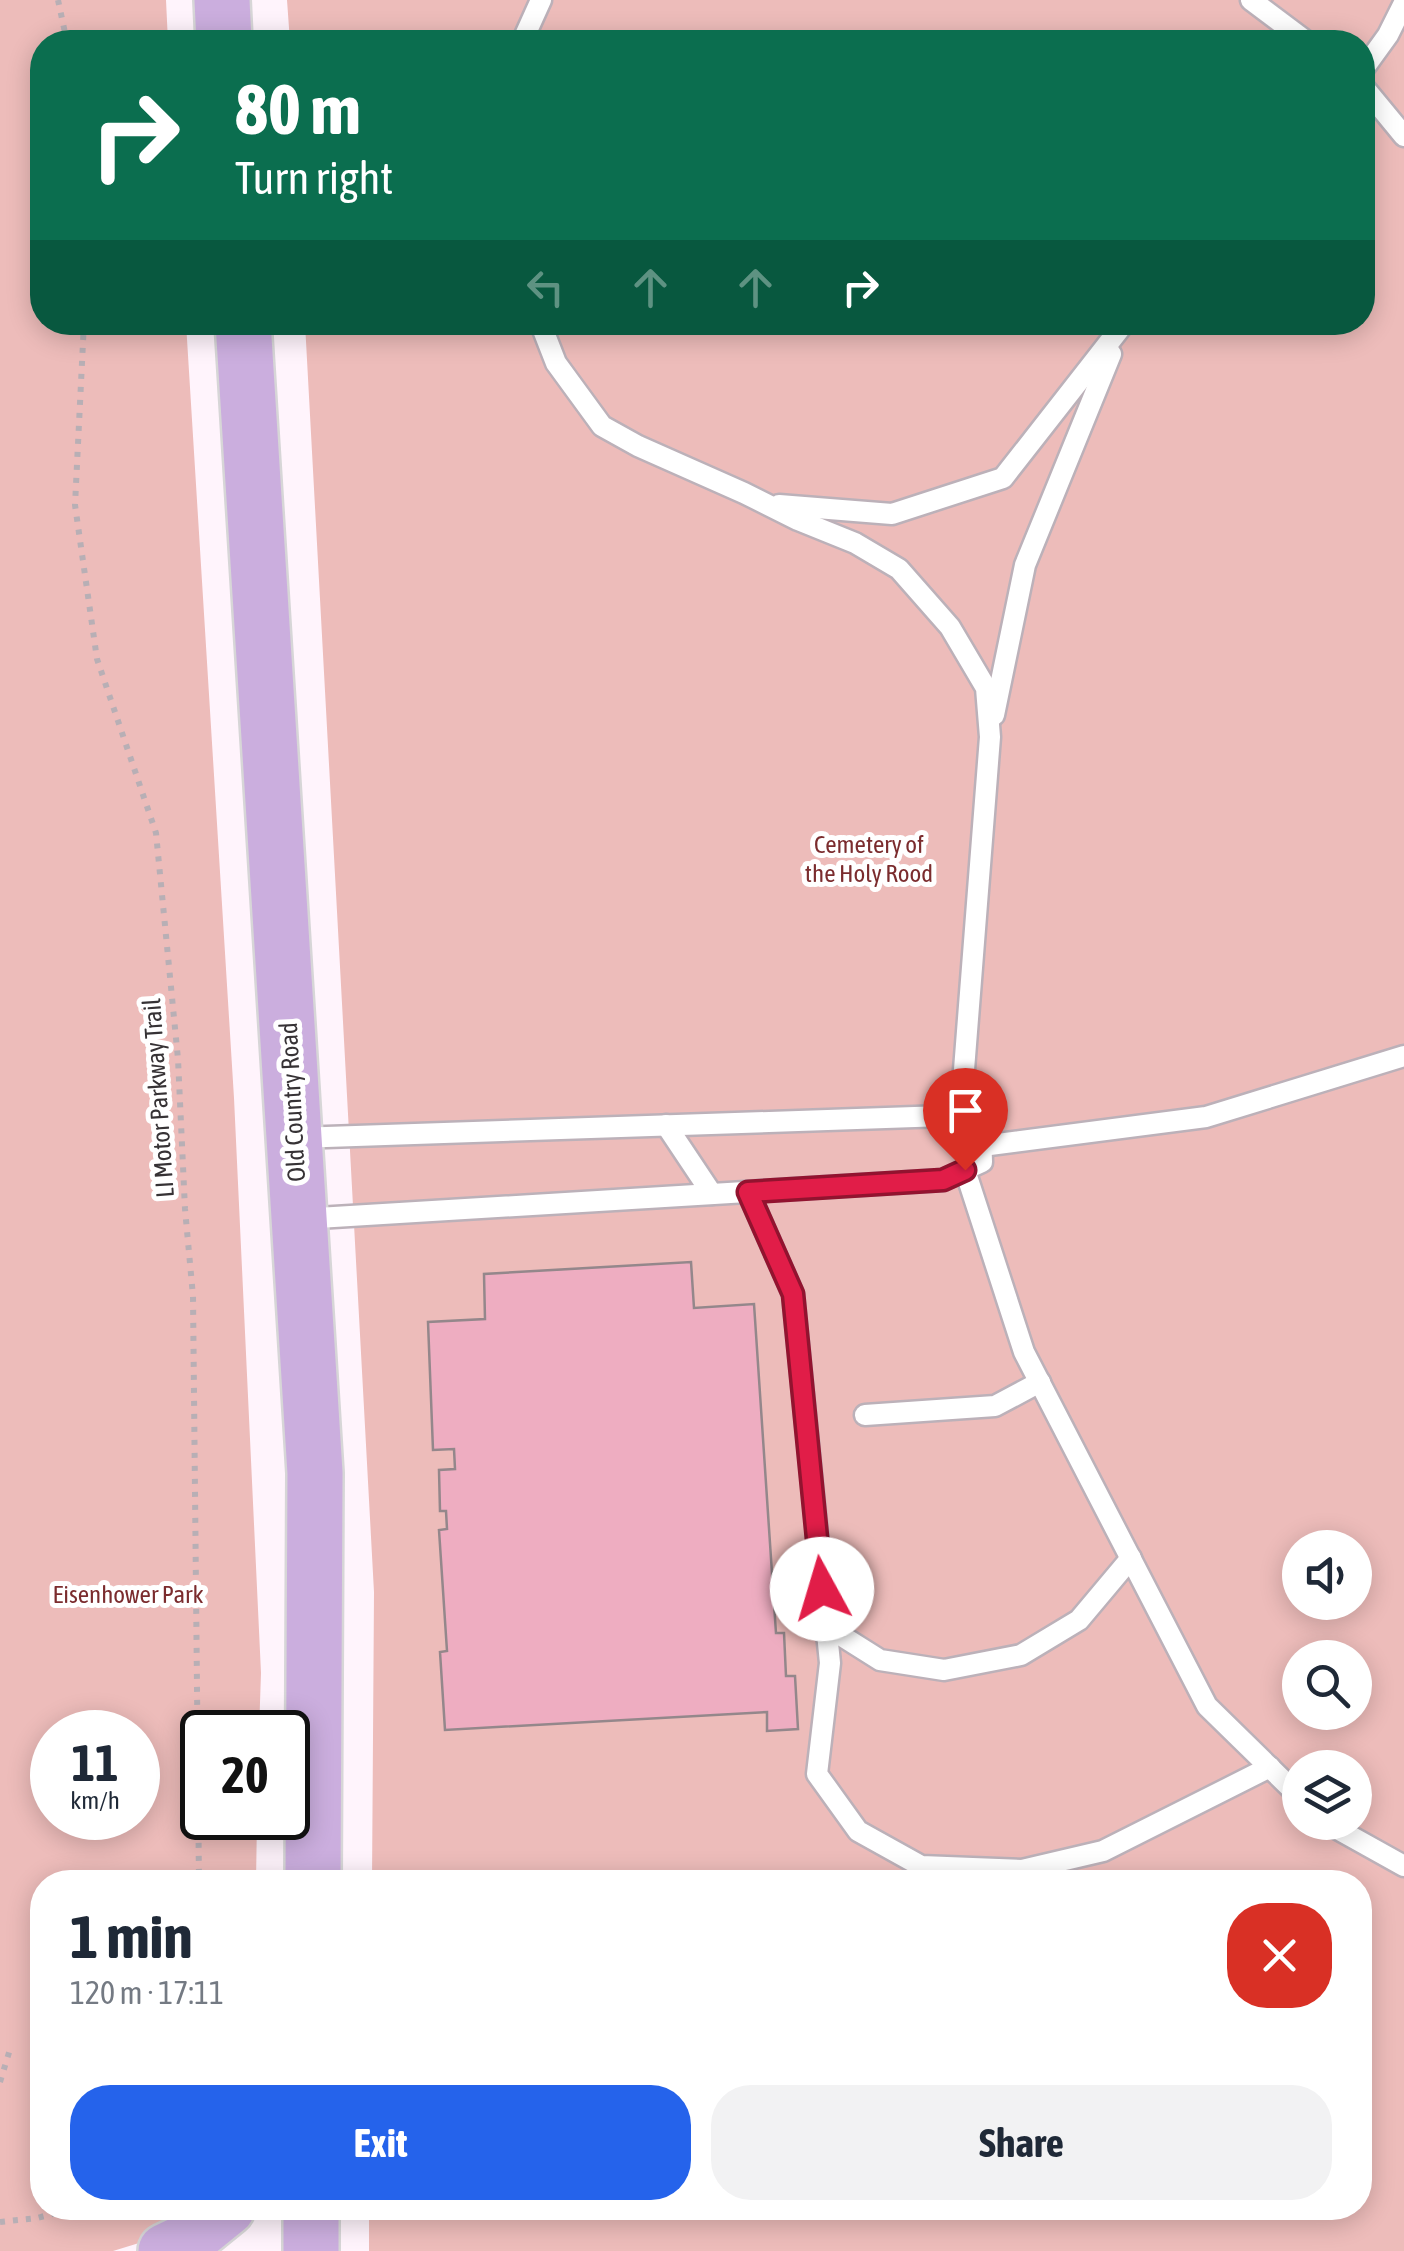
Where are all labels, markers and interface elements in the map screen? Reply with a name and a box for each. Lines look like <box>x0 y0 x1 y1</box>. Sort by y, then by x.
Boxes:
text: 80 m <box>235 69 361 149</box>
icon: right <box>70 70 200 200</box>
text: Turn right <box>235 152 393 204</box>
icon: left <box>518 260 573 315</box>
icon: ahead <box>623 260 678 315</box>
icon: ahead <box>728 260 783 315</box>
icon: right <box>833 260 888 315</box>
park label: Cemetery of the Holy Rood <box>805 830 933 887</box>
street label: LI Motor Parkway Trail <box>137 997 179 1199</box>
street label: Old Country Road <box>274 1022 310 1182</box>
pin <box>923 1068 1008 1171</box>
icon: arrive <box>938 1083 993 1138</box>
map controls <box>1282 1530 1372 1840</box>
button: sound <box>1282 1530 1372 1620</box>
position arrow <box>770 1537 874 1641</box>
park label: Eisenhower Park <box>53 1580 203 1608</box>
button: search <box>1282 1640 1372 1730</box>
speed limit sign: 20 <box>180 1710 310 1840</box>
text: 11 <box>71 1734 118 1792</box>
button: layers <box>1282 1750 1372 1840</box>
text: km/h <box>70 1786 120 1814</box>
text: 1 min <box>70 1902 193 1971</box>
button: close <box>1227 1903 1332 2008</box>
text: 120 m · 17:11 <box>70 1974 224 2011</box>
button: Exit <box>70 2085 691 2200</box>
button: Share <box>711 2085 1332 2200</box>

